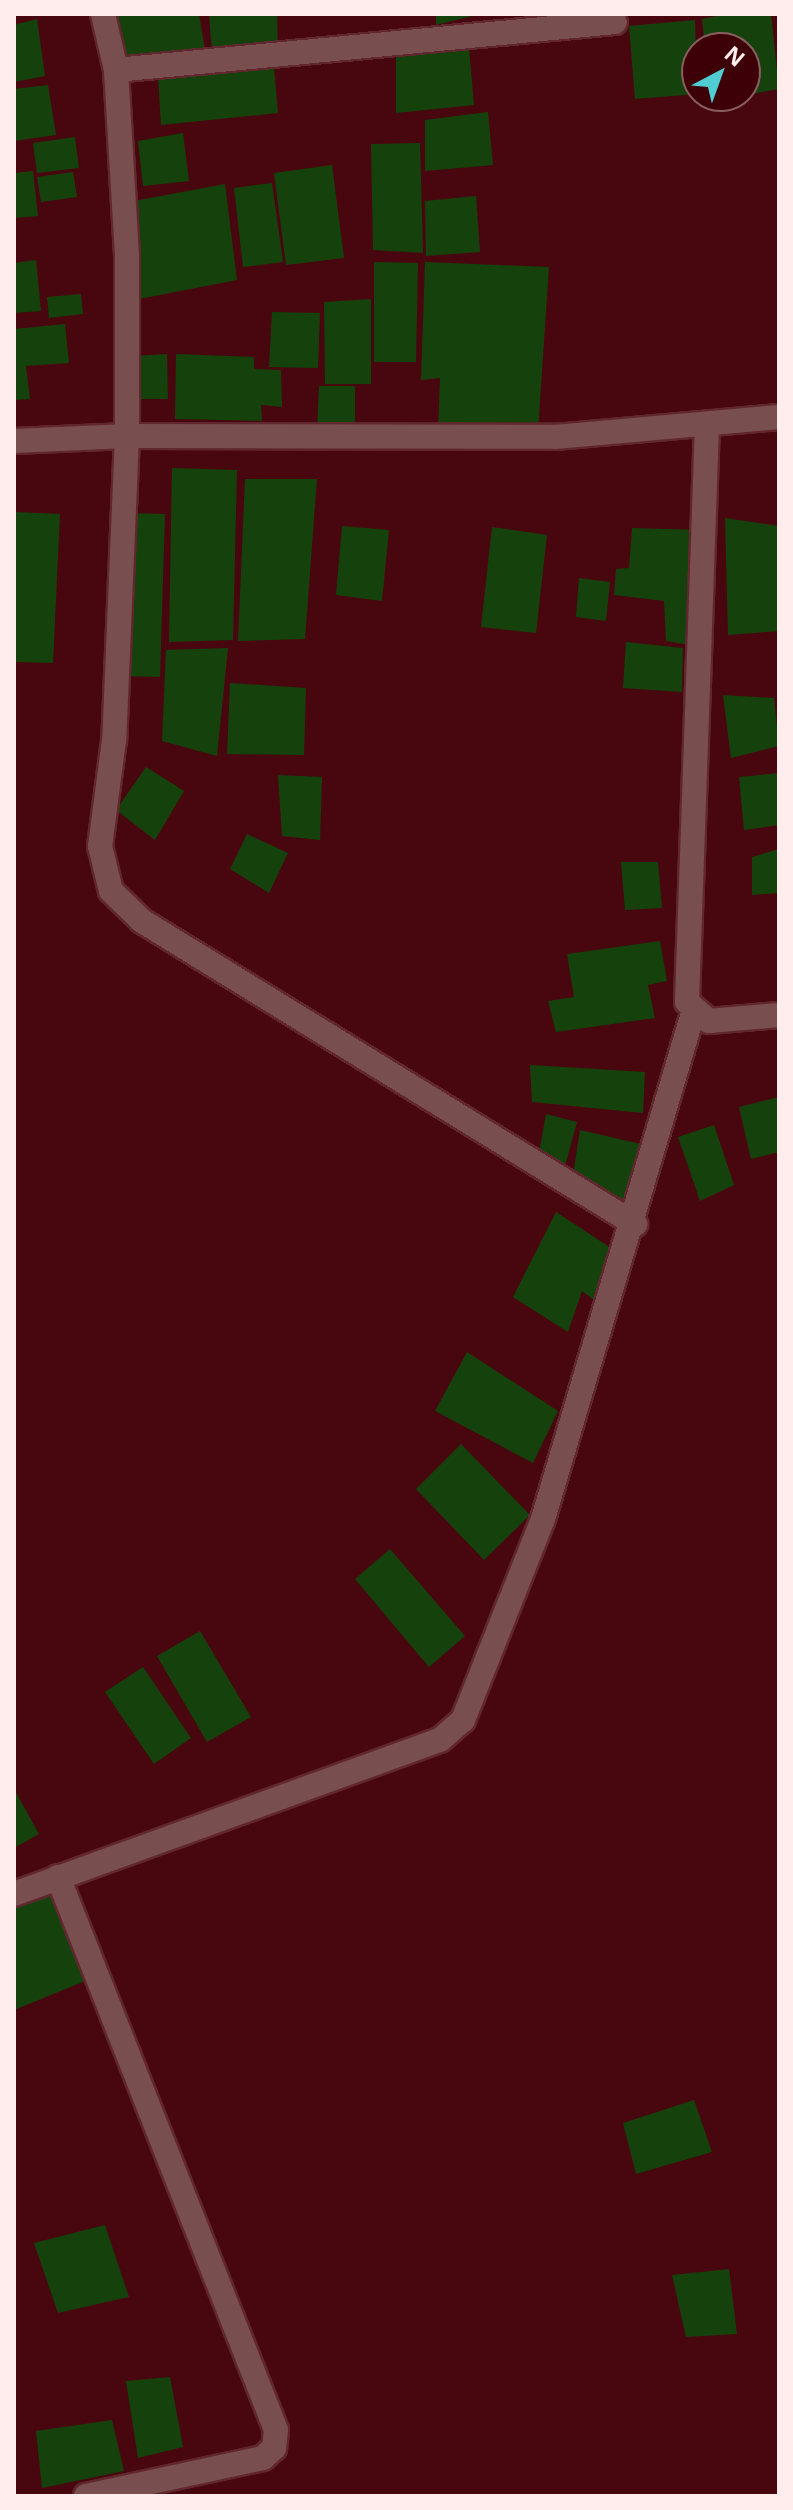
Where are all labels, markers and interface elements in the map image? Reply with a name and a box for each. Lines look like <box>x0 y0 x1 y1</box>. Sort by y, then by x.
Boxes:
north arrow <box>681 32 761 112</box>
text: N <box>719 38 752 73</box>

